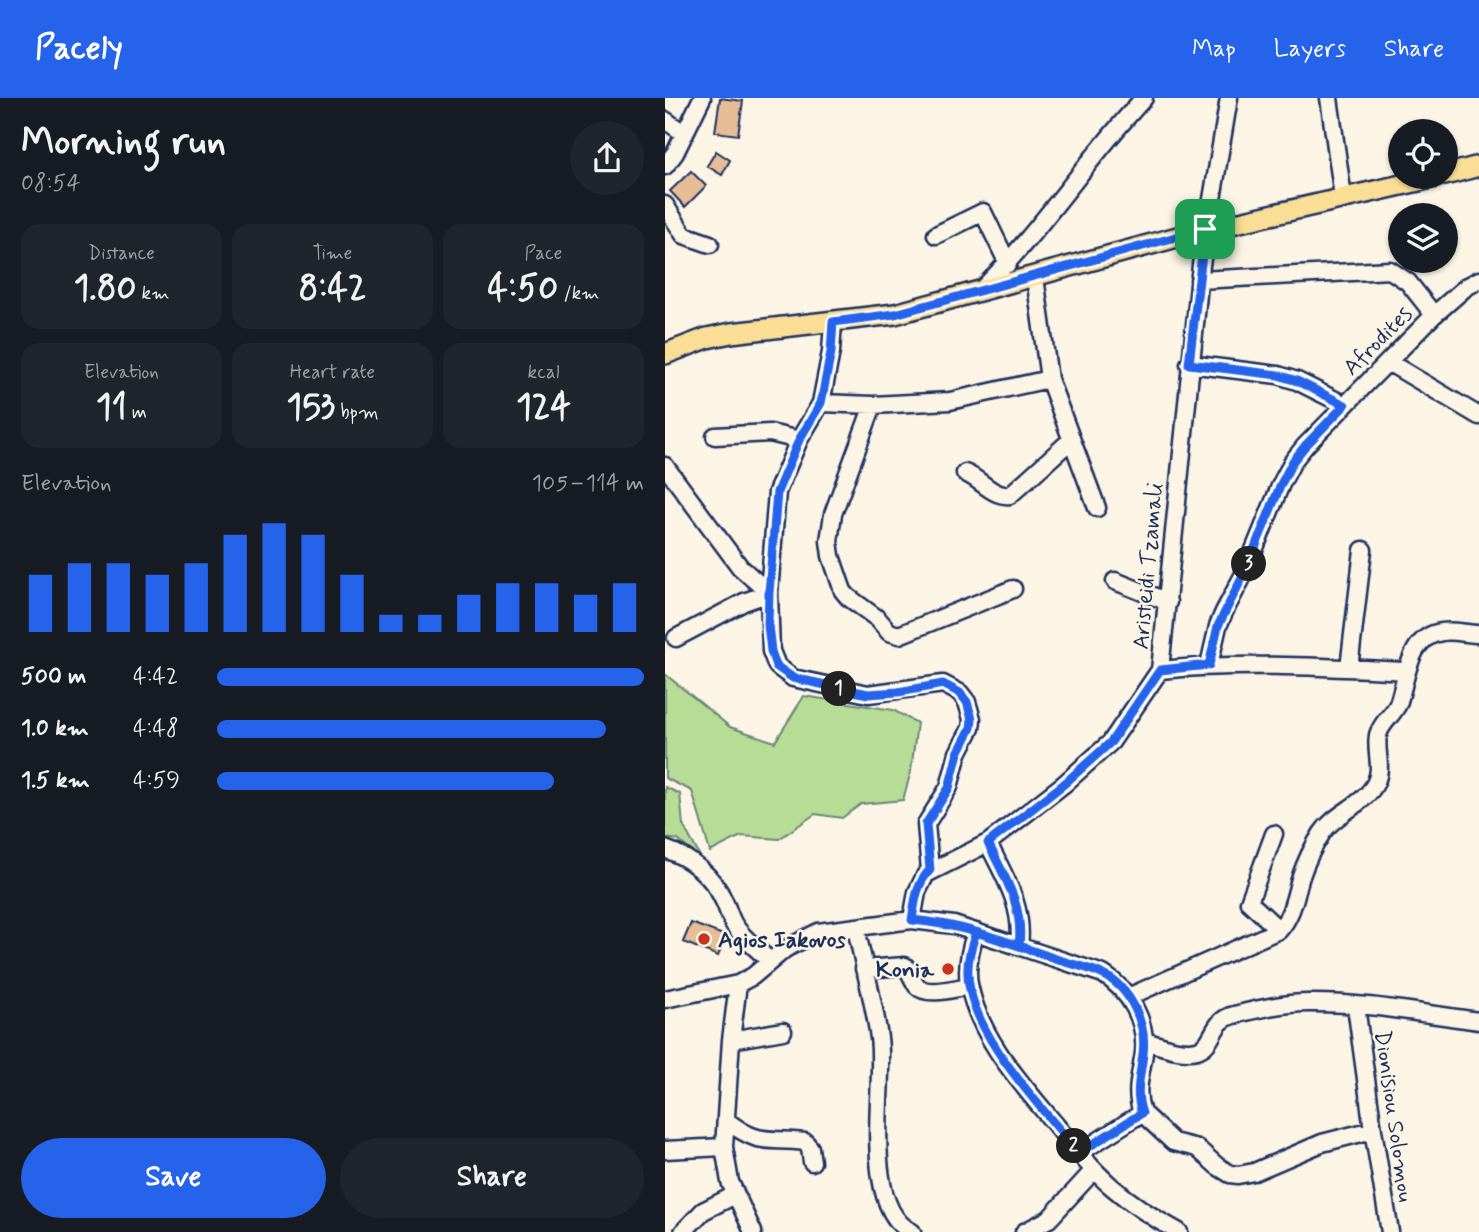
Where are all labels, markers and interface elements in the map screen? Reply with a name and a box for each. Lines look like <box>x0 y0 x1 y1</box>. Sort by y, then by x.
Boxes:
text: Pacely <box>35 27 123 71</box>
text: Map <box>1192 34 1236 65</box>
text: Layers <box>1274 34 1346 65</box>
text: Share <box>1384 34 1444 65</box>
text: Morning run <box>21 118 226 167</box>
map controls <box>1388 119 1458 273</box>
button: locate <box>1388 119 1458 189</box>
button: share <box>570 121 644 195</box>
text: 08:54 <box>21 169 80 199</box>
pin <box>1175 199 1235 259</box>
button: layers <box>1388 203 1458 273</box>
icon: arrive <box>1186 210 1224 248</box>
text: Distance <box>88 241 155 266</box>
text: Time <box>313 241 352 266</box>
text: Pace <box>525 241 562 266</box>
text: 1.80 <box>74 266 136 312</box>
text: 8:42 <box>299 266 366 312</box>
text: 4:50 <box>488 266 558 312</box>
text: km <box>136 281 169 306</box>
text: /km <box>558 281 599 306</box>
street label: Afrodites <box>1337 300 1420 383</box>
text: Elevation <box>84 360 159 385</box>
text: Heart rate <box>290 360 375 385</box>
text: kcal <box>528 360 559 385</box>
text: 11 <box>96 385 127 431</box>
text: 153 <box>287 385 335 431</box>
text: 124 <box>516 385 571 431</box>
text: m <box>127 400 147 425</box>
text: bpm <box>335 400 379 425</box>
text: Elevation <box>21 469 112 499</box>
text: 105–114 m <box>532 469 644 499</box>
street label: Aristeidi Tzamali <box>1127 482 1171 651</box>
pin: 3 <box>1231 546 1267 582</box>
text: 3 <box>1244 551 1253 576</box>
text: 500 m <box>21 662 86 692</box>
text: 4:42 <box>133 662 178 692</box>
pin: 1 <box>821 672 857 706</box>
text: 1 <box>834 676 843 701</box>
text: 1.0 km <box>21 714 89 744</box>
text: 4:48 <box>133 714 179 744</box>
text: 1.5 km <box>21 766 90 796</box>
text: 4:59 <box>133 766 180 796</box>
place label: Agios Iakovos <box>718 926 847 956</box>
marker: Agios Iakovos <box>696 931 712 947</box>
place label: Konia <box>876 956 935 986</box>
marker: Konia <box>940 961 956 977</box>
street label: Dionisiou Solomou <box>1366 1029 1420 1204</box>
pin: 2 <box>1057 1128 1091 1164</box>
text: 2 <box>1069 1133 1078 1158</box>
button: Save <box>21 1138 326 1218</box>
button: Share <box>340 1138 644 1218</box>

